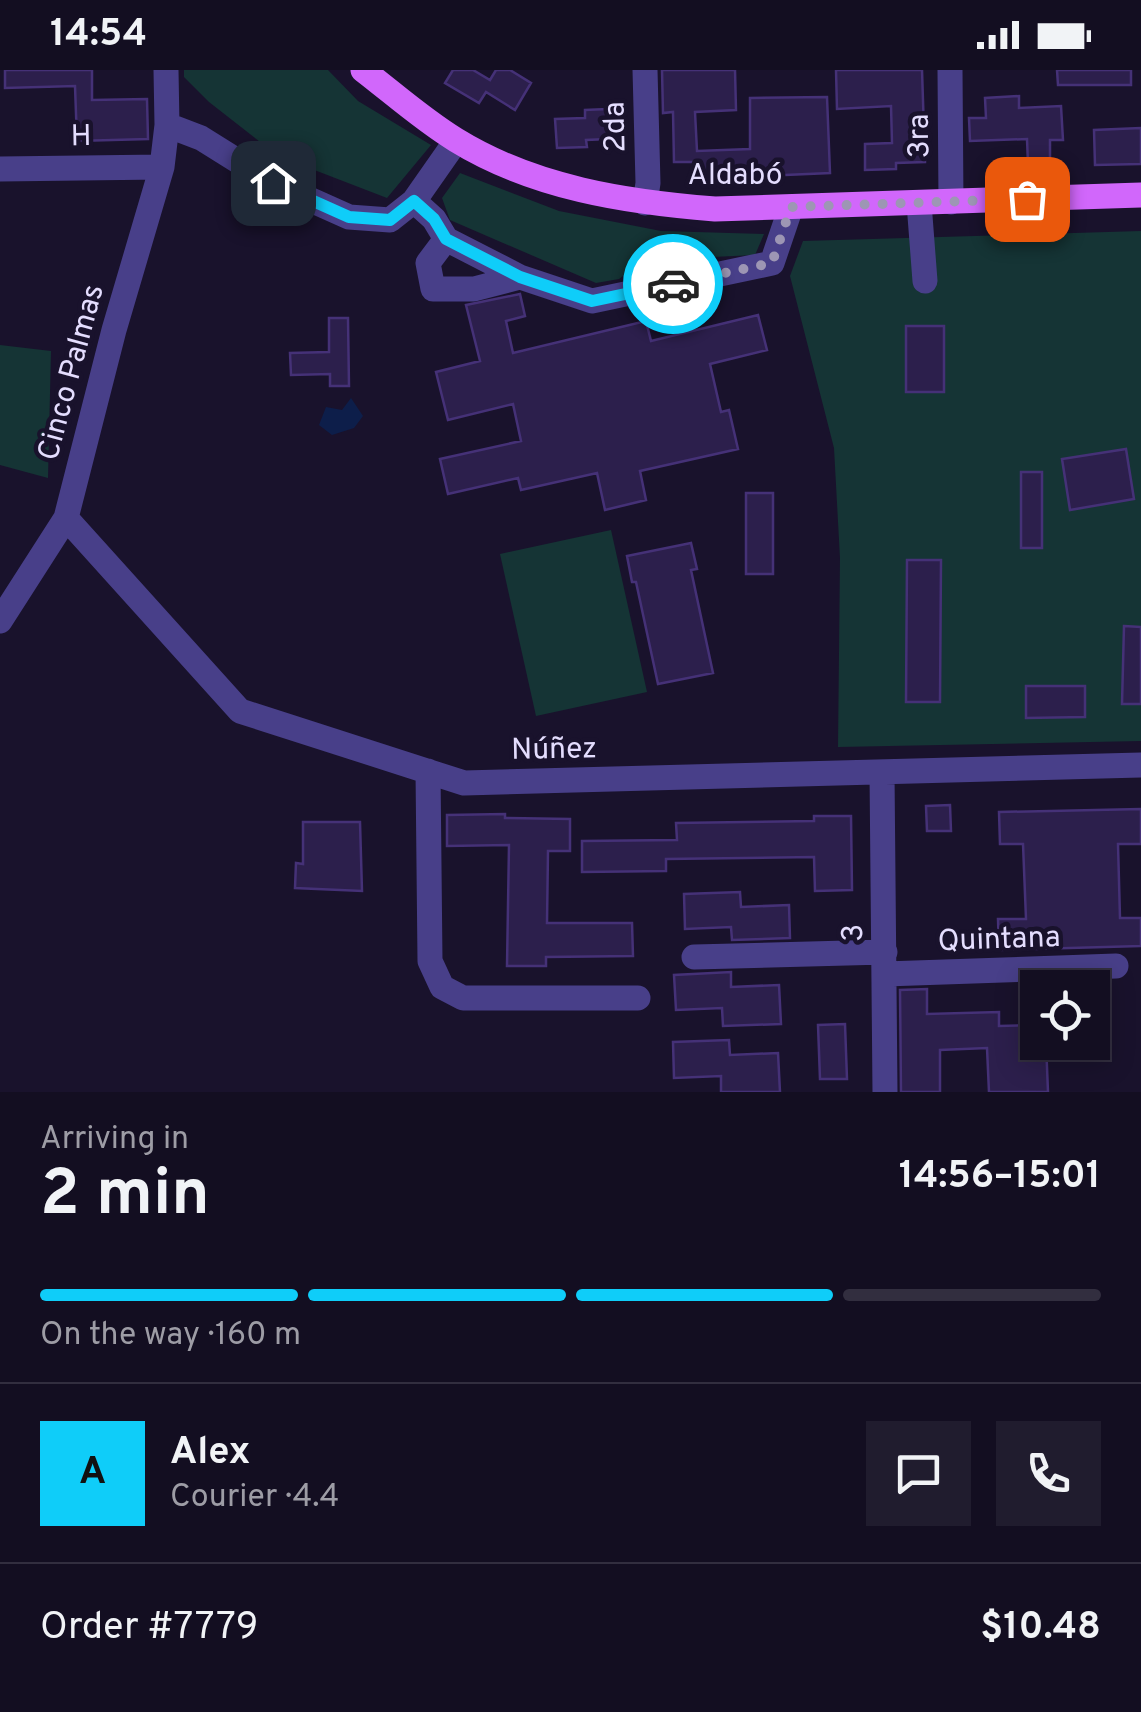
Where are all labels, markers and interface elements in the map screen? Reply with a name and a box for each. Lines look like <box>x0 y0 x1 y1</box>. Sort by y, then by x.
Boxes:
text: 14:54 <box>50 11 147 60</box>
street label: 2da <box>598 101 635 153</box>
street label: 3ra <box>902 113 939 159</box>
street label: H <box>70 119 92 156</box>
pin <box>231 141 316 226</box>
icon: home <box>246 156 301 211</box>
pin <box>985 157 1070 242</box>
street label: Aldabó <box>688 158 782 195</box>
icon: bag <box>1000 172 1055 227</box>
courier <box>623 234 723 334</box>
icon: car <box>646 257 701 312</box>
street label: Cinco Palmas <box>31 281 114 465</box>
street label: Núñez <box>511 731 597 770</box>
street label: Quintana <box>937 920 1061 961</box>
street label: 3 <box>836 924 873 942</box>
map controls <box>1020 970 1110 1060</box>
button: locate <box>1020 970 1110 1060</box>
text: Arriving in <box>40 1120 189 1160</box>
text: 14:56–15:01 <box>899 1153 1101 1202</box>
text: 2 min <box>40 1156 210 1238</box>
text: On the way · 160 m <box>40 1316 301 1356</box>
button: chat <box>866 1421 971 1526</box>
button: phone <box>996 1421 1101 1526</box>
text: Alex <box>170 1429 250 1478</box>
text: A <box>79 1449 106 1498</box>
text: Courier · 4.4 <box>170 1478 339 1518</box>
text: Order #7779 <box>40 1604 258 1653</box>
text: $10.48 <box>980 1604 1101 1653</box>

